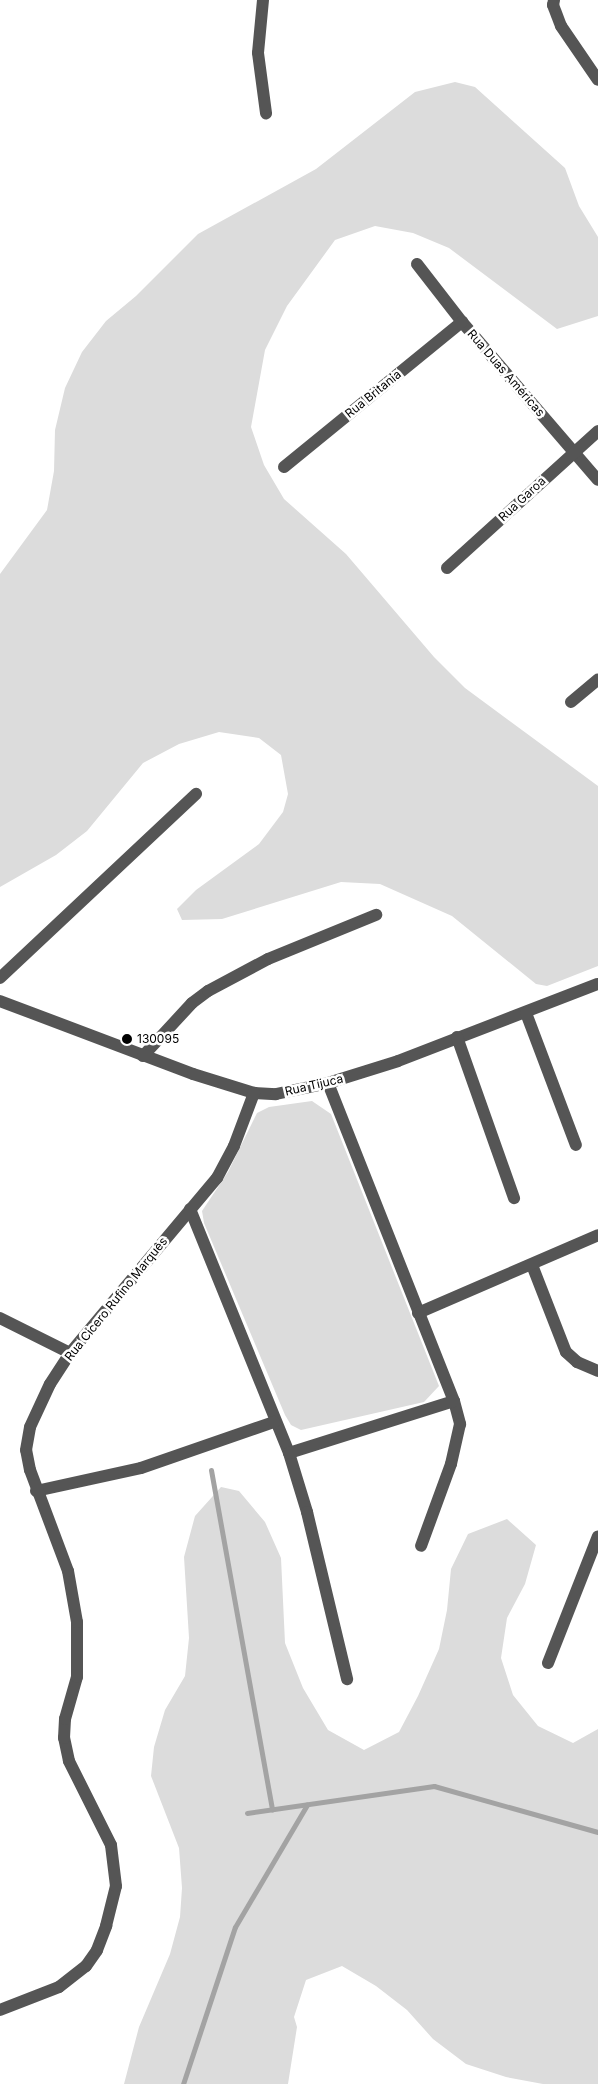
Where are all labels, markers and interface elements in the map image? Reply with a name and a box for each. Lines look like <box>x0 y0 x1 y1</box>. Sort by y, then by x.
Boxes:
street label: Rua Duas Américas <box>464 327 548 419</box>
street label: Rua Britania <box>342 367 404 421</box>
street label: Rua Garoa <box>496 474 548 524</box>
place label: 130095 <box>137 1032 179 1046</box>
marker: 130095 <box>121 1033 133 1045</box>
street label: Rua Tijuca <box>283 1071 345 1099</box>
street label: Rua Cicero Rufino Marquês <box>62 1234 170 1364</box>

